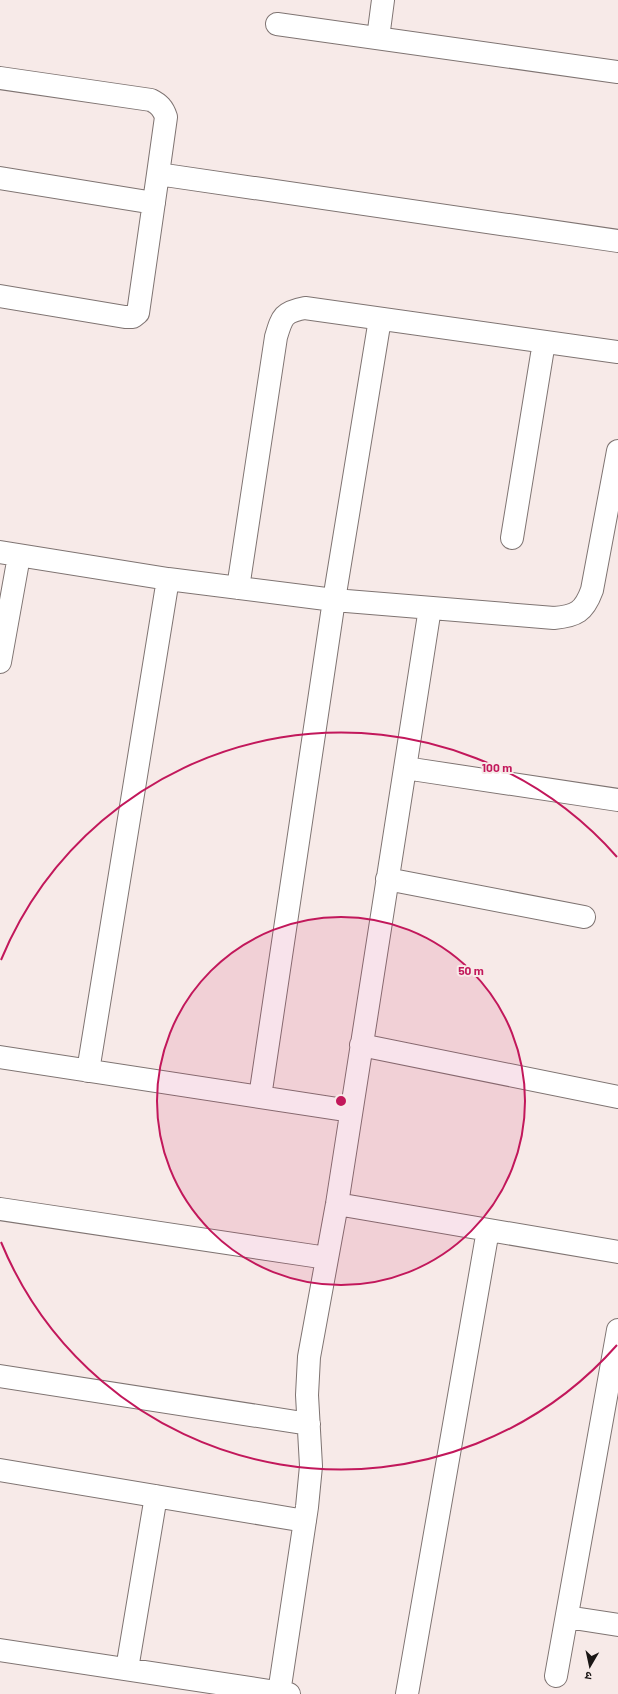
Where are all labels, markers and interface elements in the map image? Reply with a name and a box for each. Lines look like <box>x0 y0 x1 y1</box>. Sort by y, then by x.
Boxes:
text: 100 m <box>482 760 512 774</box>
text: 50 m <box>458 963 484 977</box>
centre of rings <box>334 1094 348 1108</box>
north arrow <box>570 1646 610 1686</box>
text: उ <box>584 1669 593 1683</box>

